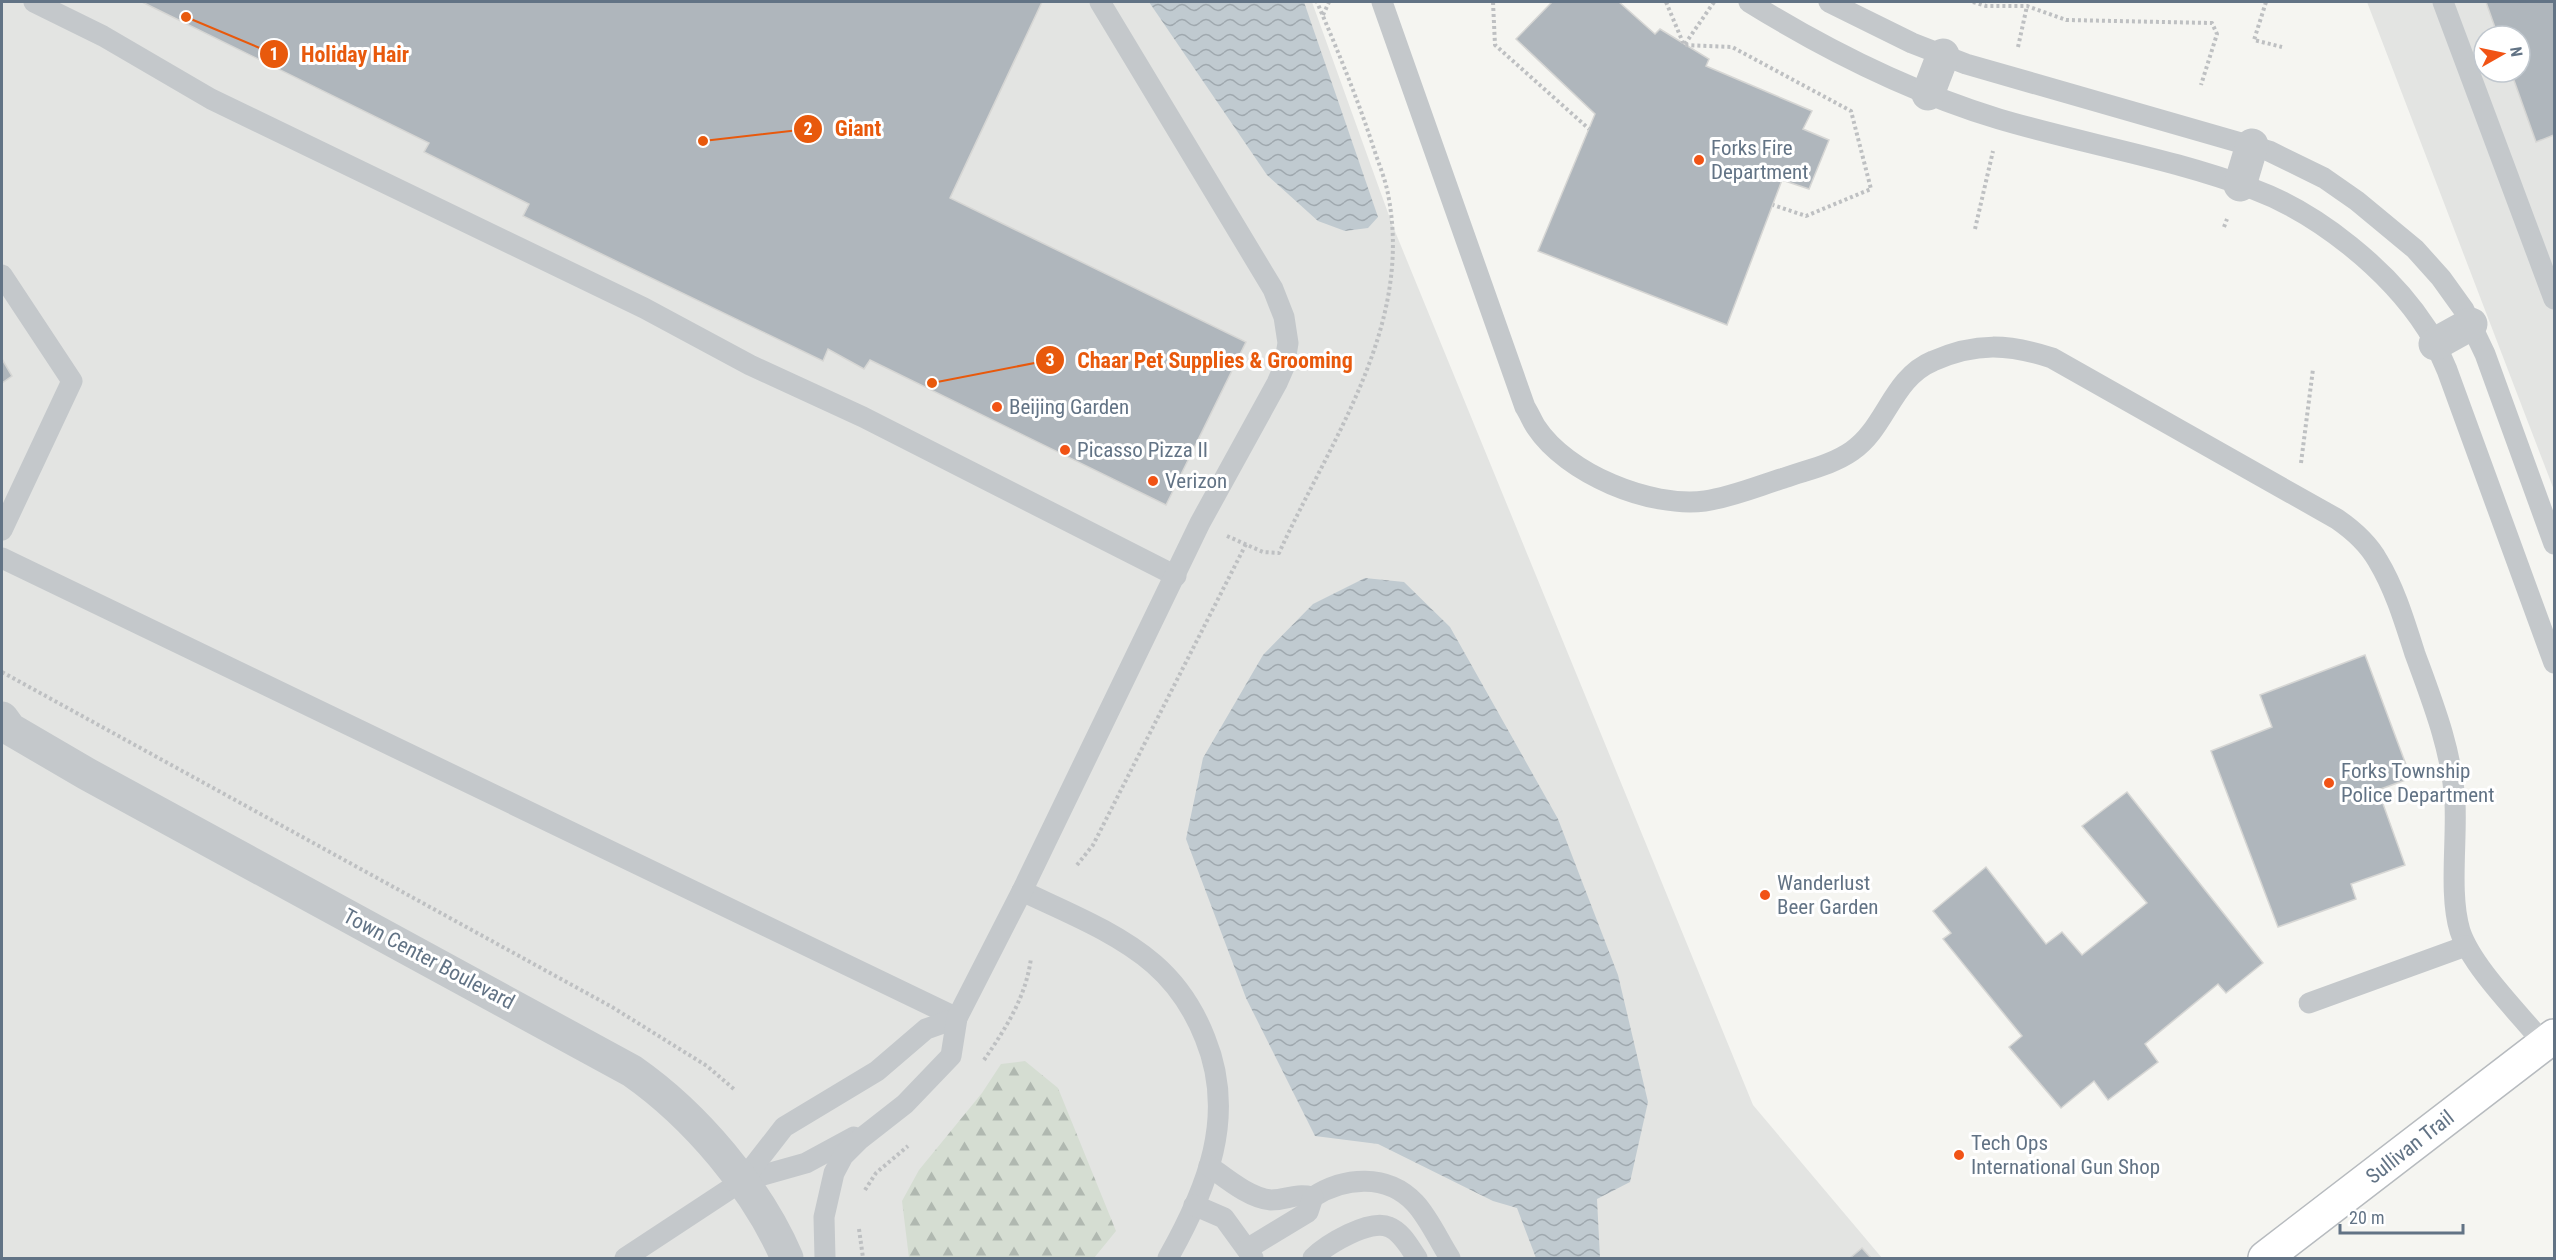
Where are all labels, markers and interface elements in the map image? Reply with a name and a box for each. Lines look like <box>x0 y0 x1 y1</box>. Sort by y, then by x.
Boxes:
north arrow <box>2472 24 2532 84</box>
callout: Holiday Hair <box>259 34 421 74</box>
text: Holiday Hair <box>301 42 409 67</box>
text: 1 <box>269 43 279 64</box>
text: N <box>2506 45 2526 58</box>
callout: Giant <box>793 109 893 149</box>
text: Giant <box>835 116 881 141</box>
text: 2 <box>803 118 813 139</box>
place label: Forks Fire Department <box>1711 136 1808 184</box>
marker: Forks Fire Department <box>1692 153 1706 167</box>
callout: Chaar Pet Supplies & Grooming <box>1035 340 1365 380</box>
text: Chaar Pet Supplies & Grooming <box>1077 348 1353 373</box>
text: 3 <box>1045 349 1055 370</box>
place label: Beijing Garden <box>1009 395 1129 419</box>
marker: Beijing Garden <box>990 400 1004 414</box>
place label: Picasso Pizza II <box>1077 438 1208 462</box>
marker: Picasso Pizza II <box>1058 443 1072 457</box>
place label: Verizon <box>1165 469 1227 493</box>
marker: Verizon <box>1146 474 1160 488</box>
place label: Forks Township Police Department <box>2341 759 2494 807</box>
marker: Forks Township Police Department <box>2322 776 2336 790</box>
place label: Wanderlust Beer Garden <box>1777 871 1878 919</box>
marker: Wanderlust Beer Garden <box>1758 888 1772 902</box>
street label: Town Center Boulevard <box>339 904 519 1014</box>
street label: Sullivan Trail <box>2361 1105 2459 1189</box>
place label: Tech Ops International Gun Shop <box>1971 1131 2160 1179</box>
marker: Tech Ops International Gun Shop <box>1952 1148 1966 1162</box>
scale bar <box>2340 1197 2463 1235</box>
text: 20 m <box>2349 1207 2384 1228</box>

